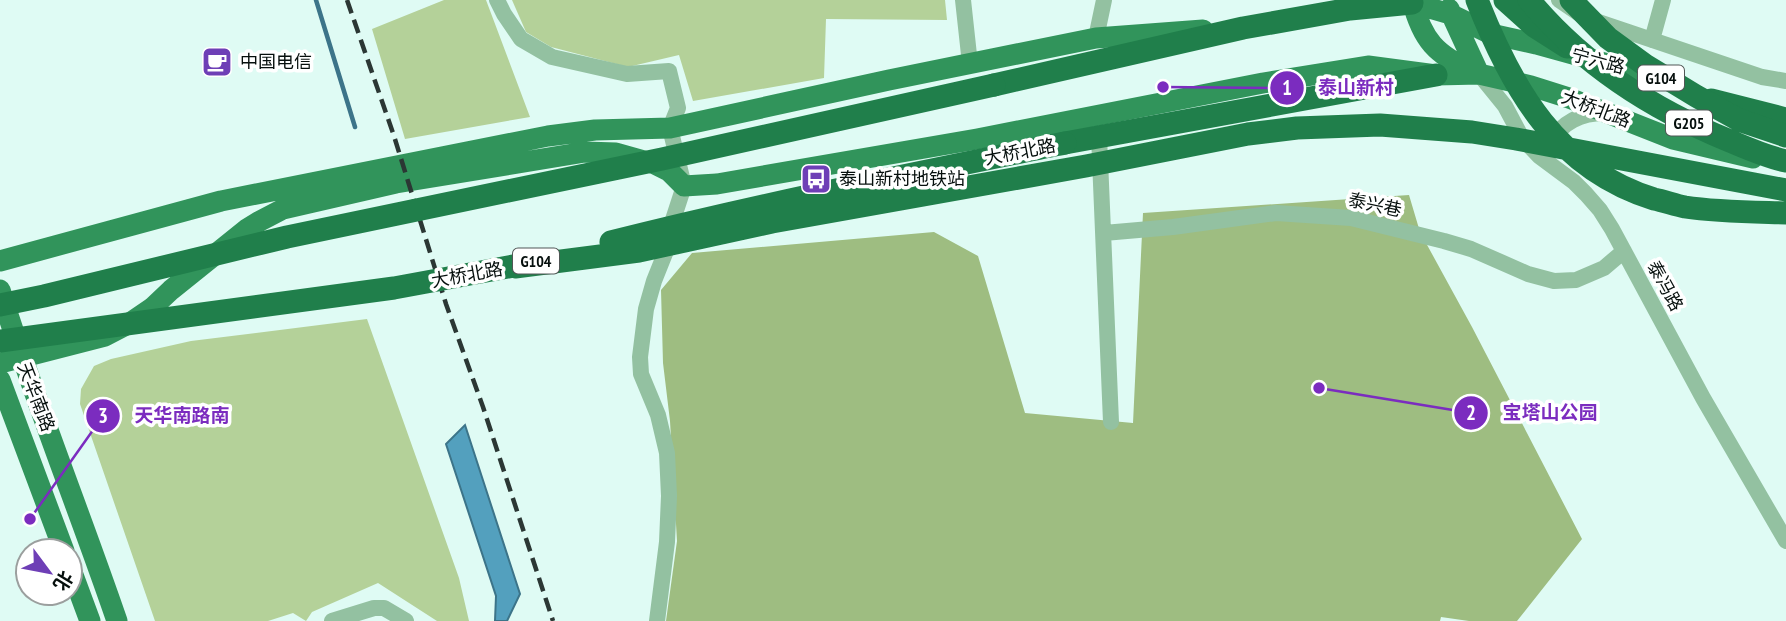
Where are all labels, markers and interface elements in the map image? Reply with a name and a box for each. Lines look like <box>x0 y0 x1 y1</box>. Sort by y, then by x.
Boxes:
street label: 宁六路 <box>1569 42 1627 79</box>
cafe icon: 中国电信 <box>200 45 234 79</box>
place label: 中国电信 <box>240 50 312 73</box>
road number: G104 <box>1638 66 1684 90</box>
callout: 泰山新村 <box>1269 68 1408 108</box>
text: 1 <box>1282 74 1292 101</box>
text: 泰山新村 <box>1318 75 1394 99</box>
street label: 大桥北路 <box>1558 85 1634 132</box>
road number: G205 <box>1666 111 1712 136</box>
street label: 大桥北路 <box>982 133 1057 170</box>
bus stop icon: 泰山新村地铁站 <box>799 162 833 196</box>
place label: 泰山新村地铁站 <box>839 167 965 190</box>
street label: 泰兴巷 <box>1346 188 1404 221</box>
road number: G104 <box>513 248 559 274</box>
street label: 大桥北路 <box>429 257 504 292</box>
street label: 泰冯路 <box>1642 257 1689 315</box>
street label: 天华南路 <box>13 359 60 435</box>
callout: 宝塔山公园 <box>1454 393 1612 433</box>
callout: 天华南路南 <box>85 396 243 436</box>
text: 2 <box>1466 399 1476 426</box>
text: 宝塔山公园 <box>1502 400 1598 424</box>
text: 3 <box>98 402 108 429</box>
text: 天华南路南 <box>134 403 230 427</box>
north arrow <box>14 537 84 607</box>
text: 北 <box>48 567 79 595</box>

